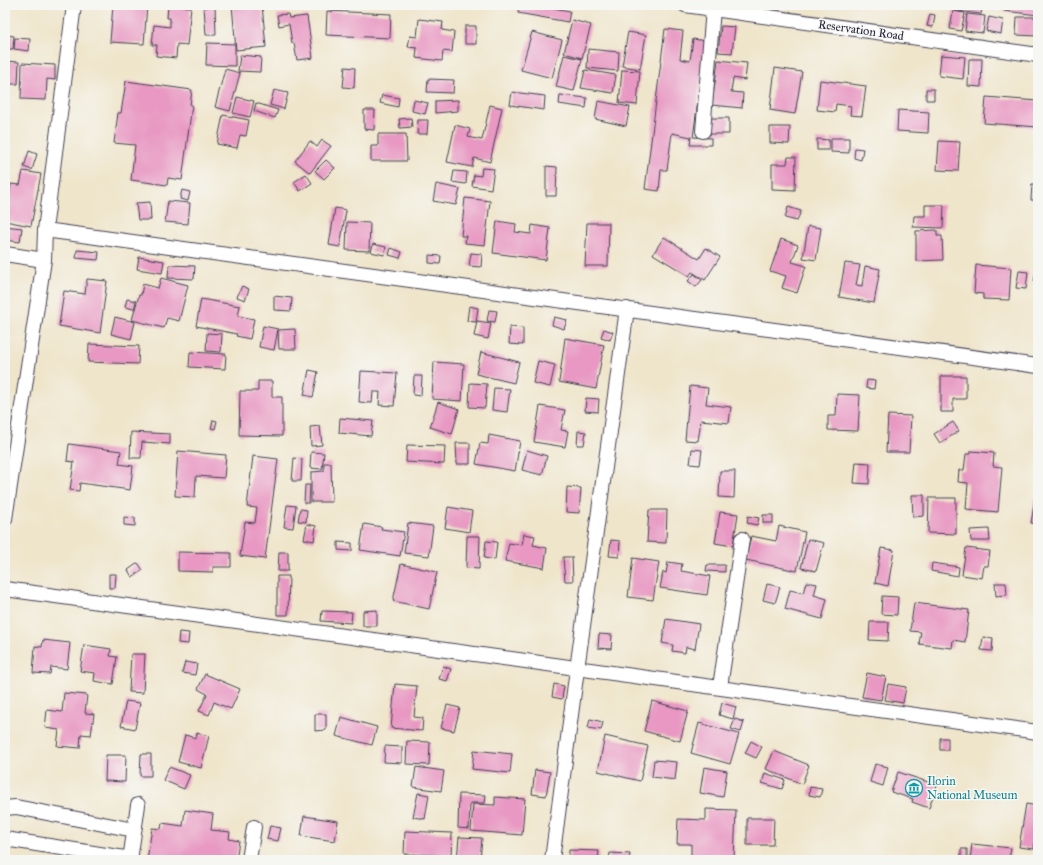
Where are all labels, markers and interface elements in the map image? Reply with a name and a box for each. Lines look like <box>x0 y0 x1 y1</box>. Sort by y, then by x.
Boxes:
street label: Reservation Road <box>817 17 905 43</box>
place label: Ilorin National Museum <box>927 774 1017 802</box>
museum icon: Ilorin National Museum <box>904 778 924 798</box>

